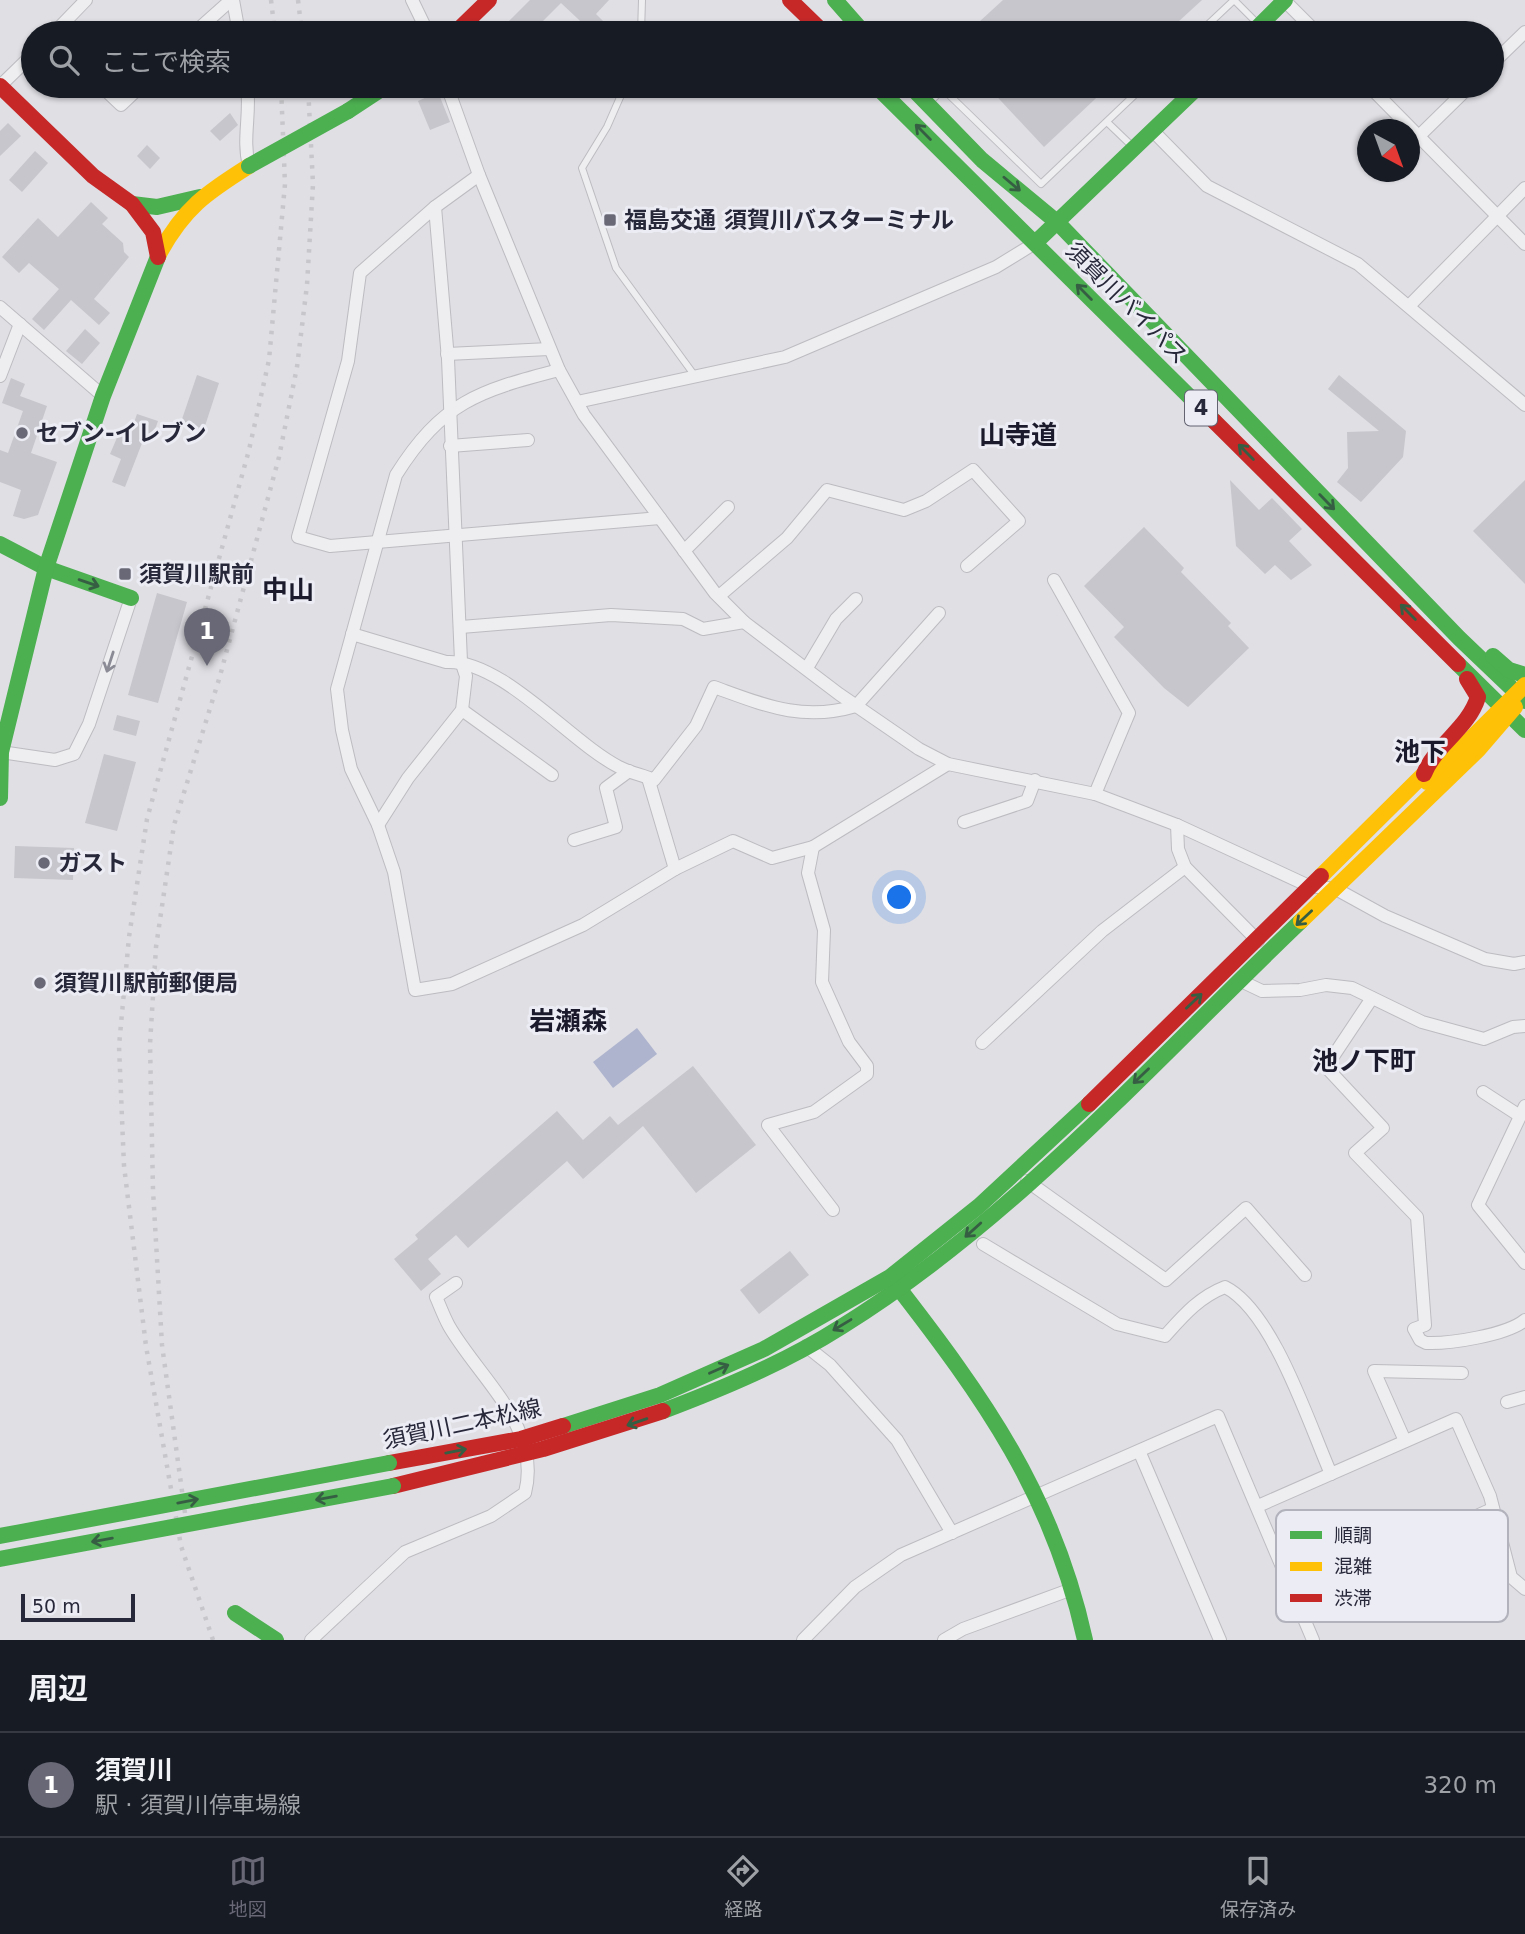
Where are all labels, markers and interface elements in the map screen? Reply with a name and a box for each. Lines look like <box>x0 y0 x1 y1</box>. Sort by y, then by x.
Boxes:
search box <box>21 21 1504 98</box>
icon: search <box>45 41 83 79</box>
text: ここで検索 <box>101 47 231 77</box>
north arrow <box>1357 119 1420 182</box>
one-way arrow <box>914 124 931 141</box>
one-way arrow <box>1002 176 1020 192</box>
place label: 福島交通 須賀川バスターミナル <box>624 207 954 233</box>
marker: 福島交通 須賀川バスターミナル <box>602 212 618 228</box>
street label: 須賀川バイパス <box>1061 237 1193 369</box>
one-way arrow <box>1076 284 1093 301</box>
road number: 4 <box>1185 390 1217 426</box>
place label: セブン-イレブン <box>36 420 207 446</box>
district label: 山寺道 <box>979 420 1057 450</box>
marker: セブン-イレブン <box>14 425 30 441</box>
one-way arrow <box>1238 444 1255 461</box>
one-way arrow <box>1319 493 1336 510</box>
place label: 須賀川駅前 <box>139 561 254 587</box>
marker: 須賀川駅前 <box>117 566 133 582</box>
district label: 中山 <box>262 575 314 605</box>
one-way arrow <box>77 578 99 590</box>
one-way arrow <box>1399 604 1416 621</box>
pin: 1 <box>184 608 230 666</box>
one-way arrow <box>103 651 115 673</box>
district label: 池下 <box>1394 737 1446 767</box>
place label: ガスト <box>58 850 127 876</box>
marker: ガスト <box>36 855 52 871</box>
your location <box>882 880 916 914</box>
one-way arrow <box>1295 910 1313 926</box>
place label: 須賀川駅前郵便局 <box>54 970 238 996</box>
marker: 須賀川駅前郵便局 <box>32 975 48 991</box>
one-way arrow <box>1185 992 1202 1009</box>
district label: 岩瀬森 <box>529 1006 607 1036</box>
district label: 池ノ下町 <box>1312 1046 1416 1076</box>
one-way arrow <box>1132 1067 1149 1084</box>
one-way arrow <box>965 1221 982 1238</box>
one-way arrow <box>832 1318 852 1332</box>
one-way arrow <box>708 1362 729 1375</box>
street label: 須賀川二本松線 <box>381 1395 543 1453</box>
one-way arrow <box>626 1417 648 1429</box>
one-way arrow <box>444 1444 467 1457</box>
one-way arrow <box>315 1492 338 1506</box>
one-way arrow <box>176 1494 199 1507</box>
legend <box>1276 1510 1508 1622</box>
text: 順調 <box>1334 1524 1372 1546</box>
one-way arrow <box>91 1533 114 1547</box>
text: 混雑 <box>1334 1555 1372 1577</box>
text: 渋滞 <box>1334 1587 1372 1609</box>
scale bar <box>21 1591 135 1623</box>
text: 50 m <box>32 1595 81 1617</box>
text: 周辺 <box>28 1671 88 1706</box>
text: 須賀川 <box>95 1755 173 1785</box>
text: 1 <box>43 1772 59 1798</box>
text: 320 m <box>1423 1772 1497 1798</box>
text: 駅 · 須賀川停車場線 <box>95 1792 301 1818</box>
tab: 地図 <box>229 1852 267 1921</box>
tab: 経路 <box>724 1852 762 1921</box>
tab: 保存済み <box>1220 1852 1296 1921</box>

